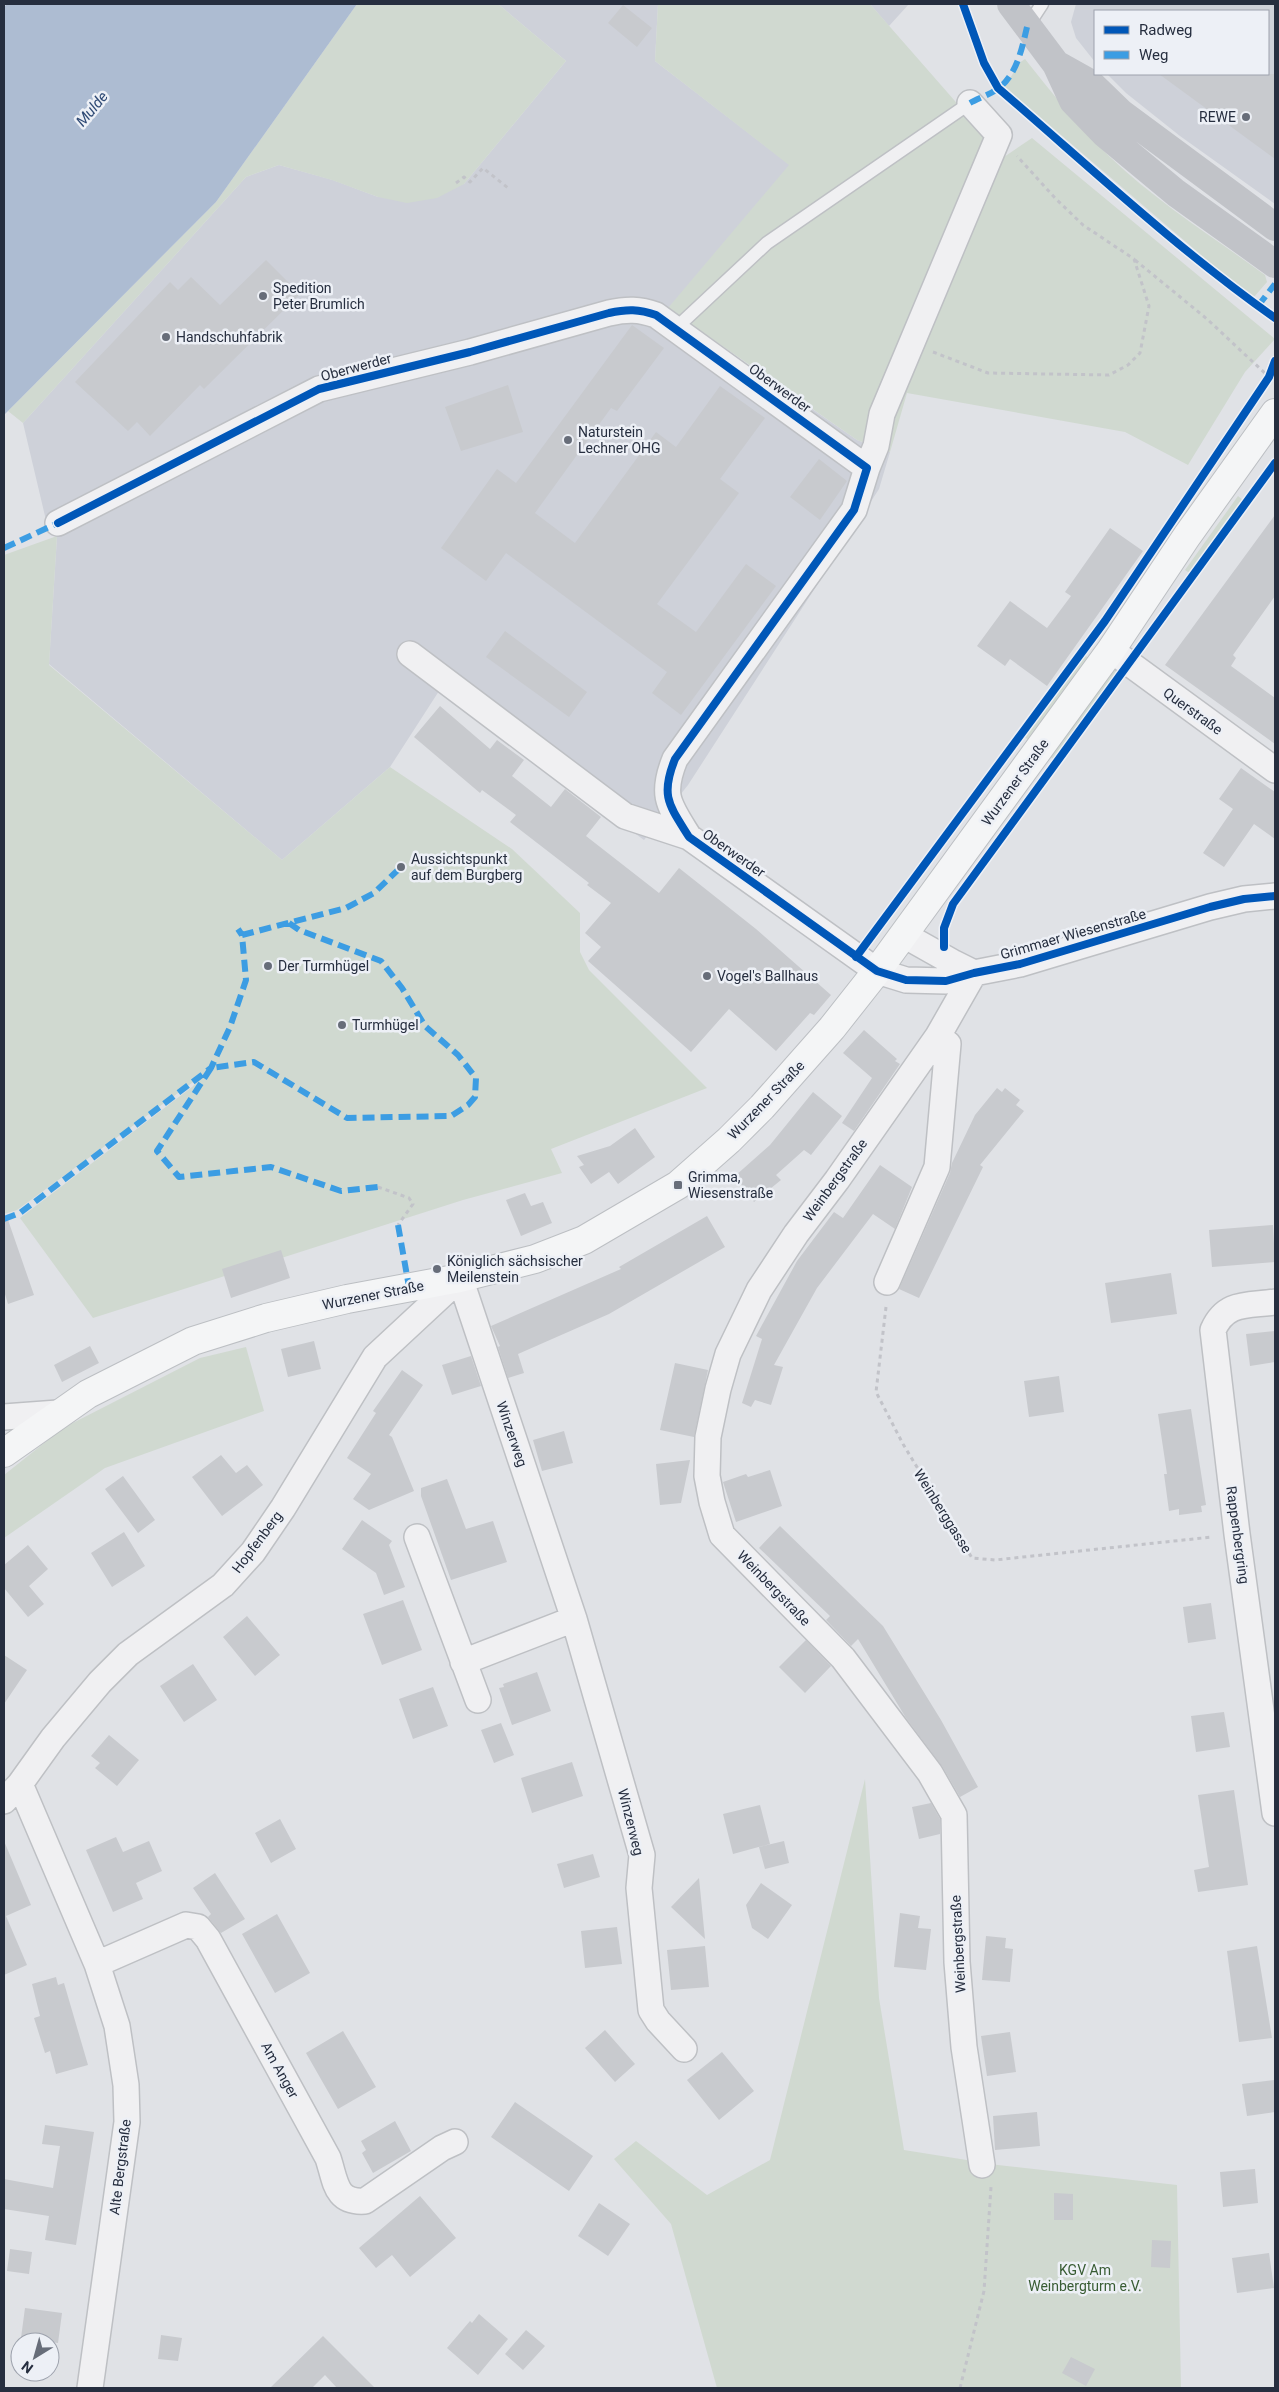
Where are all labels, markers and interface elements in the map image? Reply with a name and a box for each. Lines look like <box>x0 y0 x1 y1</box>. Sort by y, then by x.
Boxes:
legend <box>1094 10 1269 75</box>
text: Radweg <box>1139 21 1193 39</box>
text: Weg <box>1139 46 1168 64</box>
water label: Mulde <box>72 88 112 130</box>
place label: REWE <box>1199 109 1236 125</box>
marker: REWE <box>1240 111 1252 123</box>
place label: Spedition Peter Brumlich <box>273 280 365 312</box>
marker: Spedition Peter Brumlich <box>257 290 269 302</box>
place label: Handschuhfabrik <box>176 329 283 345</box>
marker: Handschuhfabrik <box>160 331 172 343</box>
street label: Oberwerder <box>319 350 393 384</box>
street label: Oberwerder <box>746 360 814 416</box>
place label: Naturstein Lechner OHG <box>578 424 661 456</box>
marker: Naturstein Lechner OHG <box>562 434 574 446</box>
street label: Querstraße <box>1160 684 1226 738</box>
street label: Wurzener Straße <box>978 736 1052 828</box>
street label: Oberwerder <box>700 826 768 880</box>
place label: Aussichtspunkt auf dem Burgberg <box>411 851 522 883</box>
marker: Aussichtspunkt auf dem Burgberg <box>395 861 407 873</box>
street label: Grimmaer Wiesenstraße <box>998 906 1148 962</box>
place label: Der Turmhügel <box>278 958 369 974</box>
marker: Der Turmhügel <box>262 960 274 972</box>
place label: Vogel's Ballhaus <box>717 968 818 984</box>
marker: Vogel's Ballhaus <box>701 970 713 982</box>
place label: Turmhügel <box>352 1017 419 1033</box>
marker: Turmhügel <box>336 1019 348 1031</box>
street label: Wurzener Straße <box>724 1057 808 1143</box>
street label: Weinbergstraße <box>800 1136 870 1224</box>
place label: Grimma, Wiesenstraße <box>688 1169 773 1201</box>
marker: Grimma, Wiesenstraße <box>672 1179 684 1191</box>
place label: Königlich sächsischer Meilenstein <box>447 1253 583 1285</box>
marker: Königlich sächsischer Meilenstein <box>431 1263 443 1275</box>
street label: Wurzener Straße <box>321 1277 425 1313</box>
street label: Winzerweg <box>493 1399 531 1469</box>
street label: Weinberggasse <box>911 1466 975 1556</box>
street label: Rappenbergring <box>1223 1485 1253 1585</box>
street label: Hopfenberg <box>229 1508 285 1576</box>
street label: Weinbergstraße <box>734 1547 814 1629</box>
street label: Winzerweg <box>615 1787 647 1857</box>
street label: Weinbergstraße <box>947 1895 969 1993</box>
street label: Am Anger <box>258 2039 302 2101</box>
street label: Alte Bergstraße <box>106 2118 134 2216</box>
park label: KGV Am Weinbergturm e.V. <box>1028 2262 1142 2294</box>
north arrow <box>10 2332 60 2382</box>
text: N <box>18 2358 36 2377</box>

